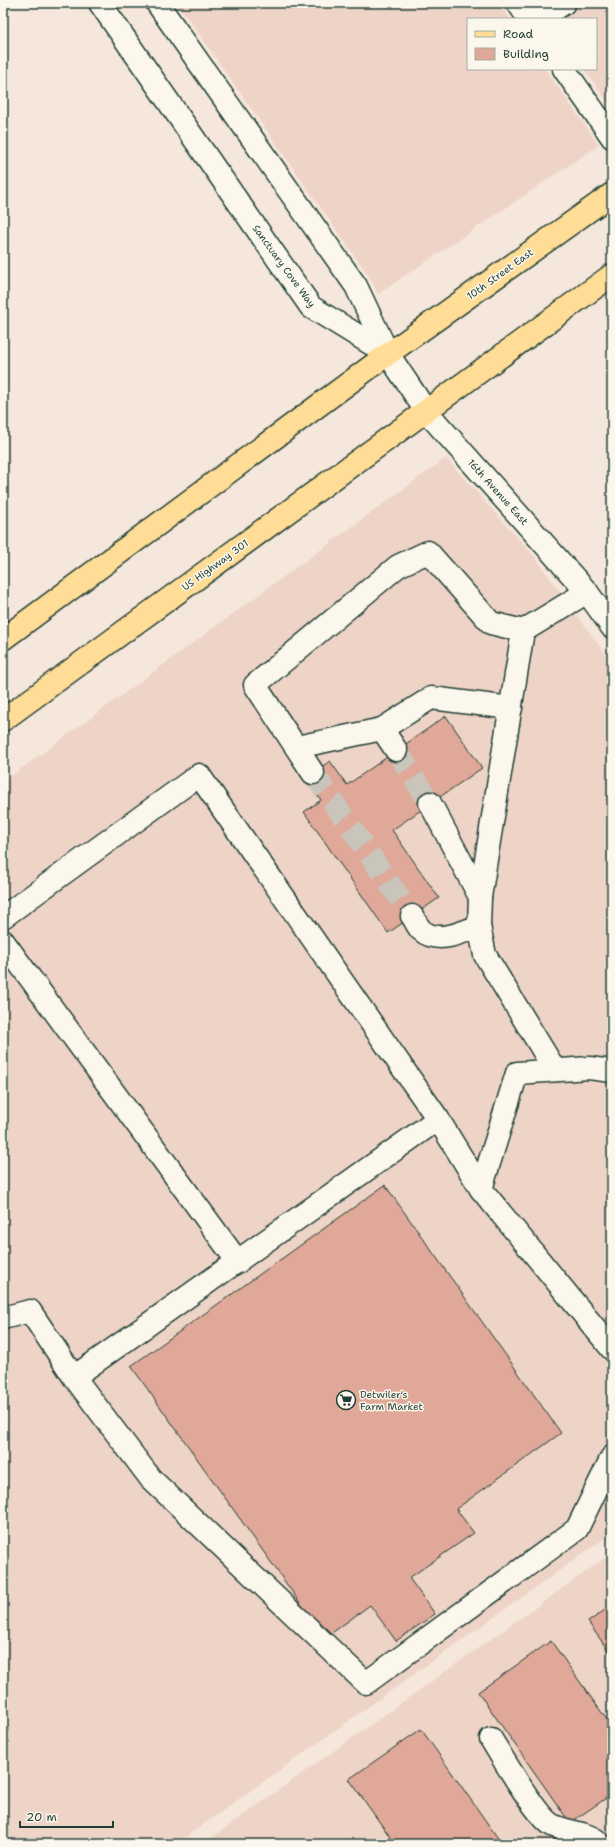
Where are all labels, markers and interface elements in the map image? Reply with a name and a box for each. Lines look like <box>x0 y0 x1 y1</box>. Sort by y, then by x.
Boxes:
legend <box>467 18 597 70</box>
text: Road <box>503 26 534 42</box>
text: Building <box>503 46 549 62</box>
street label: Sanctuary Cove Way <box>250 222 319 310</box>
street label: 10th Street East <box>464 246 536 302</box>
street label: 16th Avenue East <box>465 456 531 528</box>
street label: US Highway 301 <box>179 537 251 593</box>
place label: Detwiler's Farm Market <box>360 1388 423 1413</box>
supermarket icon: Detwiler's Farm Market <box>335 1389 357 1411</box>
scale bar <box>20 1803 113 1829</box>
text: 20 m <box>26 1809 57 1825</box>

